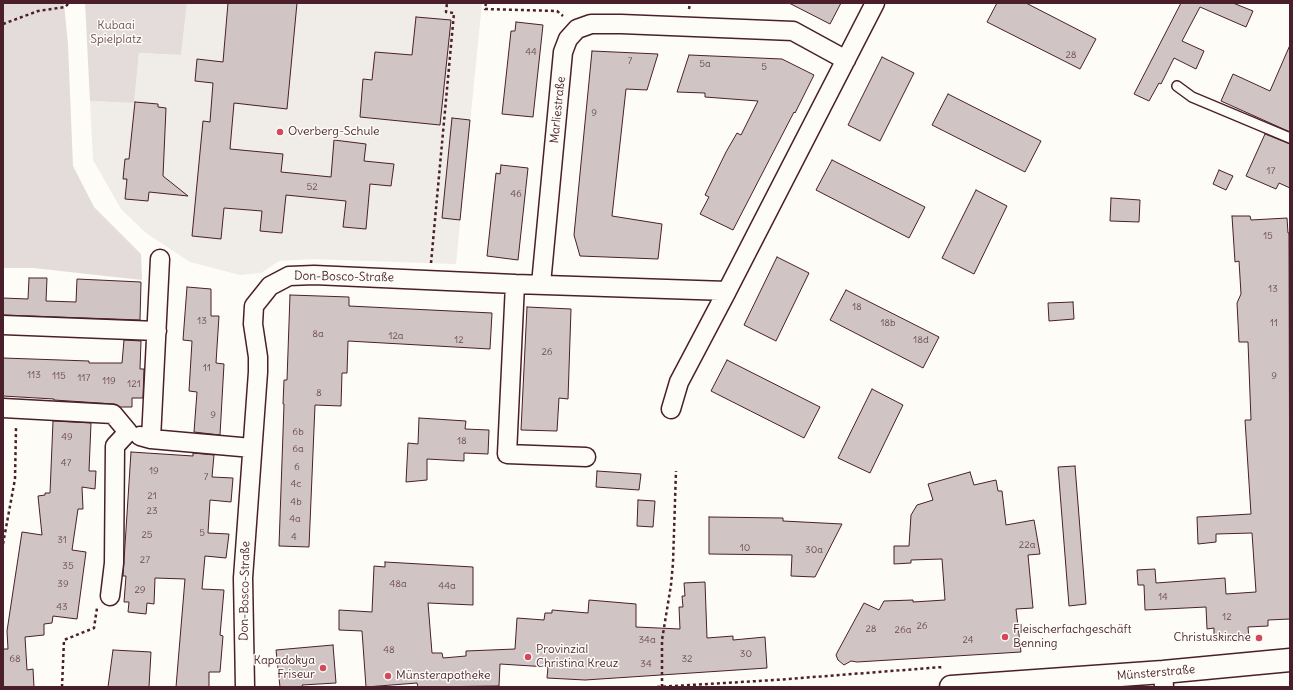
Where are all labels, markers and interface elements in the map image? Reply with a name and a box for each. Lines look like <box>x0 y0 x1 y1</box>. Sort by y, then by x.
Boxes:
park label: Kubaai Spielplatz <box>90 19 142 47</box>
house number: 44 <box>525 46 537 58</box>
house number: 28 <box>1065 49 1077 61</box>
house number: 7 <box>628 55 632 67</box>
house number: 5a <box>699 58 711 70</box>
house number: 5 <box>761 61 767 73</box>
street label: Marliestraße <box>547 76 569 144</box>
house number: 9 <box>591 107 597 119</box>
place label: Overberg-Schule <box>288 125 380 139</box>
marker: Overberg-Schule <box>275 127 285 137</box>
house number: 17 <box>1267 165 1275 177</box>
house number: 52 <box>306 181 318 193</box>
house number: 46 <box>510 188 522 200</box>
house number: 15 <box>1263 230 1273 242</box>
street label: Don-Bosco-Straße <box>294 269 394 285</box>
house number: 13 <box>1268 283 1278 295</box>
house number: 18 <box>852 301 862 313</box>
house number: 13 <box>197 315 207 327</box>
house number: 18b <box>880 317 896 329</box>
house number: 11 <box>1270 317 1278 329</box>
house number: 8a <box>312 328 324 340</box>
house number: 12a <box>388 330 404 342</box>
house number: 12 <box>454 334 464 346</box>
house number: 18d <box>913 334 929 346</box>
house number: 26 <box>541 346 553 358</box>
house number: 11 <box>203 362 211 374</box>
house number: 113 <box>27 369 41 381</box>
house number: 115 <box>52 370 66 382</box>
house number: 9 <box>1271 370 1277 382</box>
house number: 117 <box>78 372 90 384</box>
house number: 119 <box>102 375 116 387</box>
house number: 121 <box>127 378 141 390</box>
house number: 8 <box>316 387 322 399</box>
house number: 9 <box>210 409 216 421</box>
house number: 6b <box>292 426 304 438</box>
house number: 49 <box>61 431 73 443</box>
house number: 18 <box>457 435 467 447</box>
house number: 6a <box>292 443 304 455</box>
house number: 47 <box>61 457 71 469</box>
house number: 6 <box>294 461 300 473</box>
house number: 19 <box>149 465 159 477</box>
house number: 7 <box>204 471 208 483</box>
house number: 4c <box>291 478 301 490</box>
house number: 21 <box>147 490 157 502</box>
house number: 4b <box>290 496 302 508</box>
house number: 23 <box>146 505 158 517</box>
house number: 4a <box>289 513 301 525</box>
house number: 5 <box>199 527 205 539</box>
house number: 25 <box>141 529 153 541</box>
house number: 4 <box>291 531 297 543</box>
house number: 31 <box>57 534 67 546</box>
house number: 22a <box>1019 539 1035 551</box>
street label: Don-Bosco-Straße <box>237 541 253 641</box>
house number: 10 <box>740 542 750 554</box>
house number: 30a <box>805 544 823 556</box>
house number: 27 <box>140 554 150 566</box>
house number: 35 <box>62 560 74 572</box>
house number: 39 <box>57 578 69 590</box>
house number: 48a <box>389 578 407 590</box>
house number: 44a <box>438 580 456 592</box>
house number: 29 <box>134 584 146 596</box>
house number: 14 <box>1158 591 1168 603</box>
house number: 43 <box>56 601 68 613</box>
house number: 12 <box>1222 611 1232 623</box>
house number: 26 <box>916 620 928 632</box>
house number: 28 <box>865 623 877 635</box>
place label: Fleischerfachgeschäft Benning <box>1013 623 1132 651</box>
house number: 26a <box>895 624 911 636</box>
place label: Christuskirche <box>1174 631 1251 645</box>
marker: Fleischerfachgeschäft Benning <box>1000 632 1010 642</box>
marker: Christuskirche <box>1254 633 1264 643</box>
house number: 34a <box>638 634 656 646</box>
house number: 24 <box>962 634 974 646</box>
place label: Provinzial Christina Kreuz <box>536 643 618 671</box>
house number: 48 <box>383 644 395 656</box>
house number: 30 <box>740 648 752 660</box>
marker: Provinzial Christina Kreuz <box>523 652 533 662</box>
house number: 68 <box>9 653 21 665</box>
house number: 32 <box>681 653 693 665</box>
place label: Kapadokya Friseur <box>254 654 315 682</box>
house number: 34 <box>640 658 652 670</box>
street label: Münsterstraße <box>1116 662 1196 684</box>
marker: Kapadokya Friseur <box>318 663 328 673</box>
place label: Münsterapotheke <box>396 669 490 683</box>
marker: Münsterapotheke <box>383 671 393 681</box>

